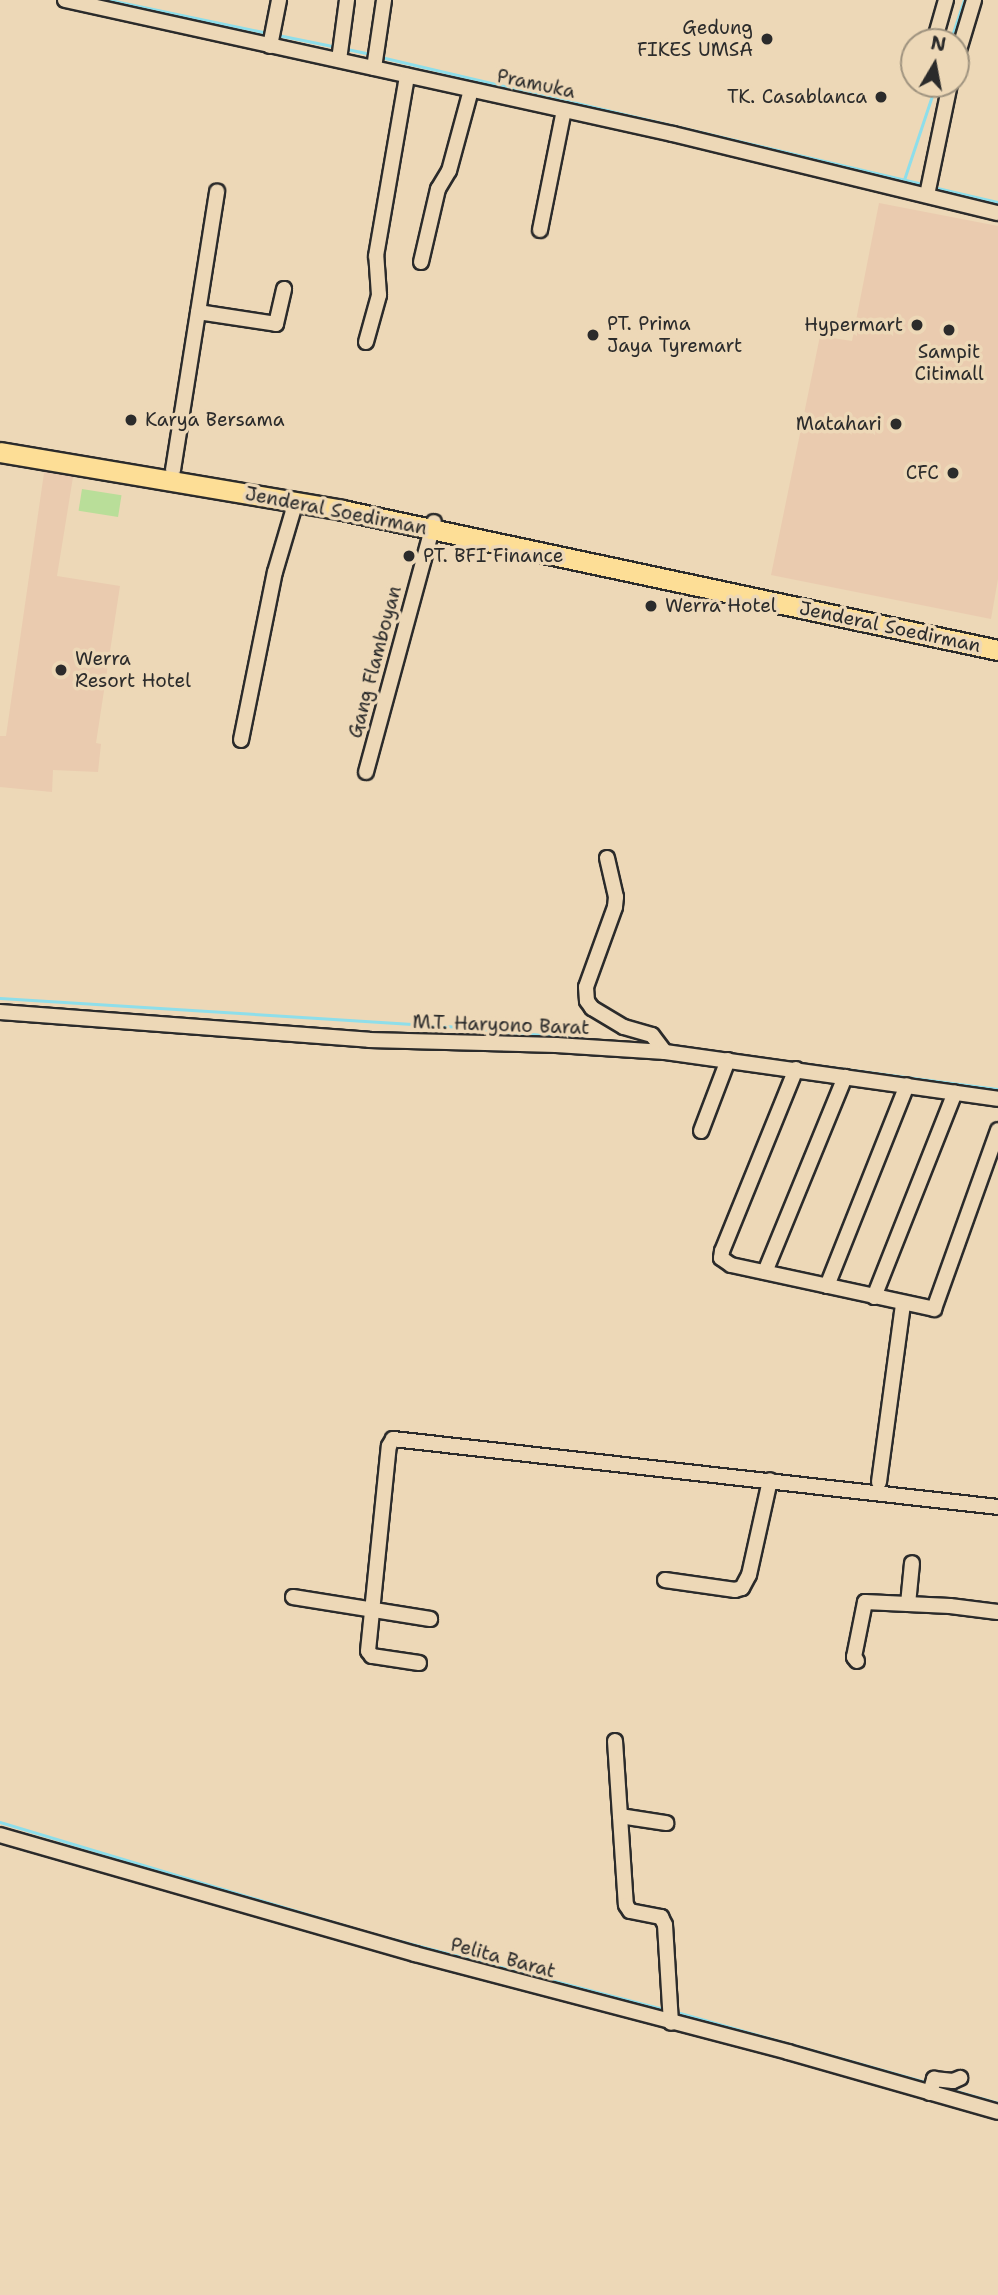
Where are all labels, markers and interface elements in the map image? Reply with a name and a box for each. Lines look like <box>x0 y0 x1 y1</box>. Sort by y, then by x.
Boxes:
place label: Gedung FIKES UMSA <box>637 17 753 61</box>
north arrow <box>900 28 970 98</box>
text: N <box>929 30 948 57</box>
marker: Gedung FIKES UMSA <box>759 31 775 47</box>
street label: Pramuka <box>495 65 577 103</box>
place label: TK. Casablanca <box>727 86 867 108</box>
marker: TK. Casablanca <box>873 89 889 105</box>
place label: PT. Prima Jaya Tyremart <box>607 313 742 357</box>
place label: Hypermart <box>804 314 903 336</box>
marker: Hypermart <box>909 317 925 333</box>
marker: Sampit Citimall <box>941 322 957 338</box>
marker: PT. Prima Jaya Tyremart <box>585 327 601 343</box>
place label: Sampit Citimall <box>914 341 984 385</box>
place label: Karya Bersama <box>145 409 285 431</box>
marker: Karya Bersama <box>123 412 139 428</box>
place label: Matahari <box>796 413 882 435</box>
marker: Matahari <box>888 416 904 432</box>
place label: CFC <box>906 462 939 484</box>
marker: CFC <box>945 465 961 481</box>
street label: Jenderal Soedirman <box>243 482 429 540</box>
place label: PT. BFI Finance <box>423 545 563 567</box>
marker: PT. BFI Finance <box>401 548 417 564</box>
street label: Gang Flamboyan <box>344 583 406 741</box>
place label: Werra Hotel <box>665 595 777 617</box>
street label: Jenderal Soedirman <box>797 597 983 657</box>
marker: Werra Hotel <box>643 598 659 614</box>
place label: Werra Resort Hotel <box>75 648 191 692</box>
marker: Werra Resort Hotel <box>53 662 69 678</box>
street label: M.T. Haryono Barat <box>412 1011 590 1039</box>
street label: Pelita Barat <box>448 1933 558 1983</box>

